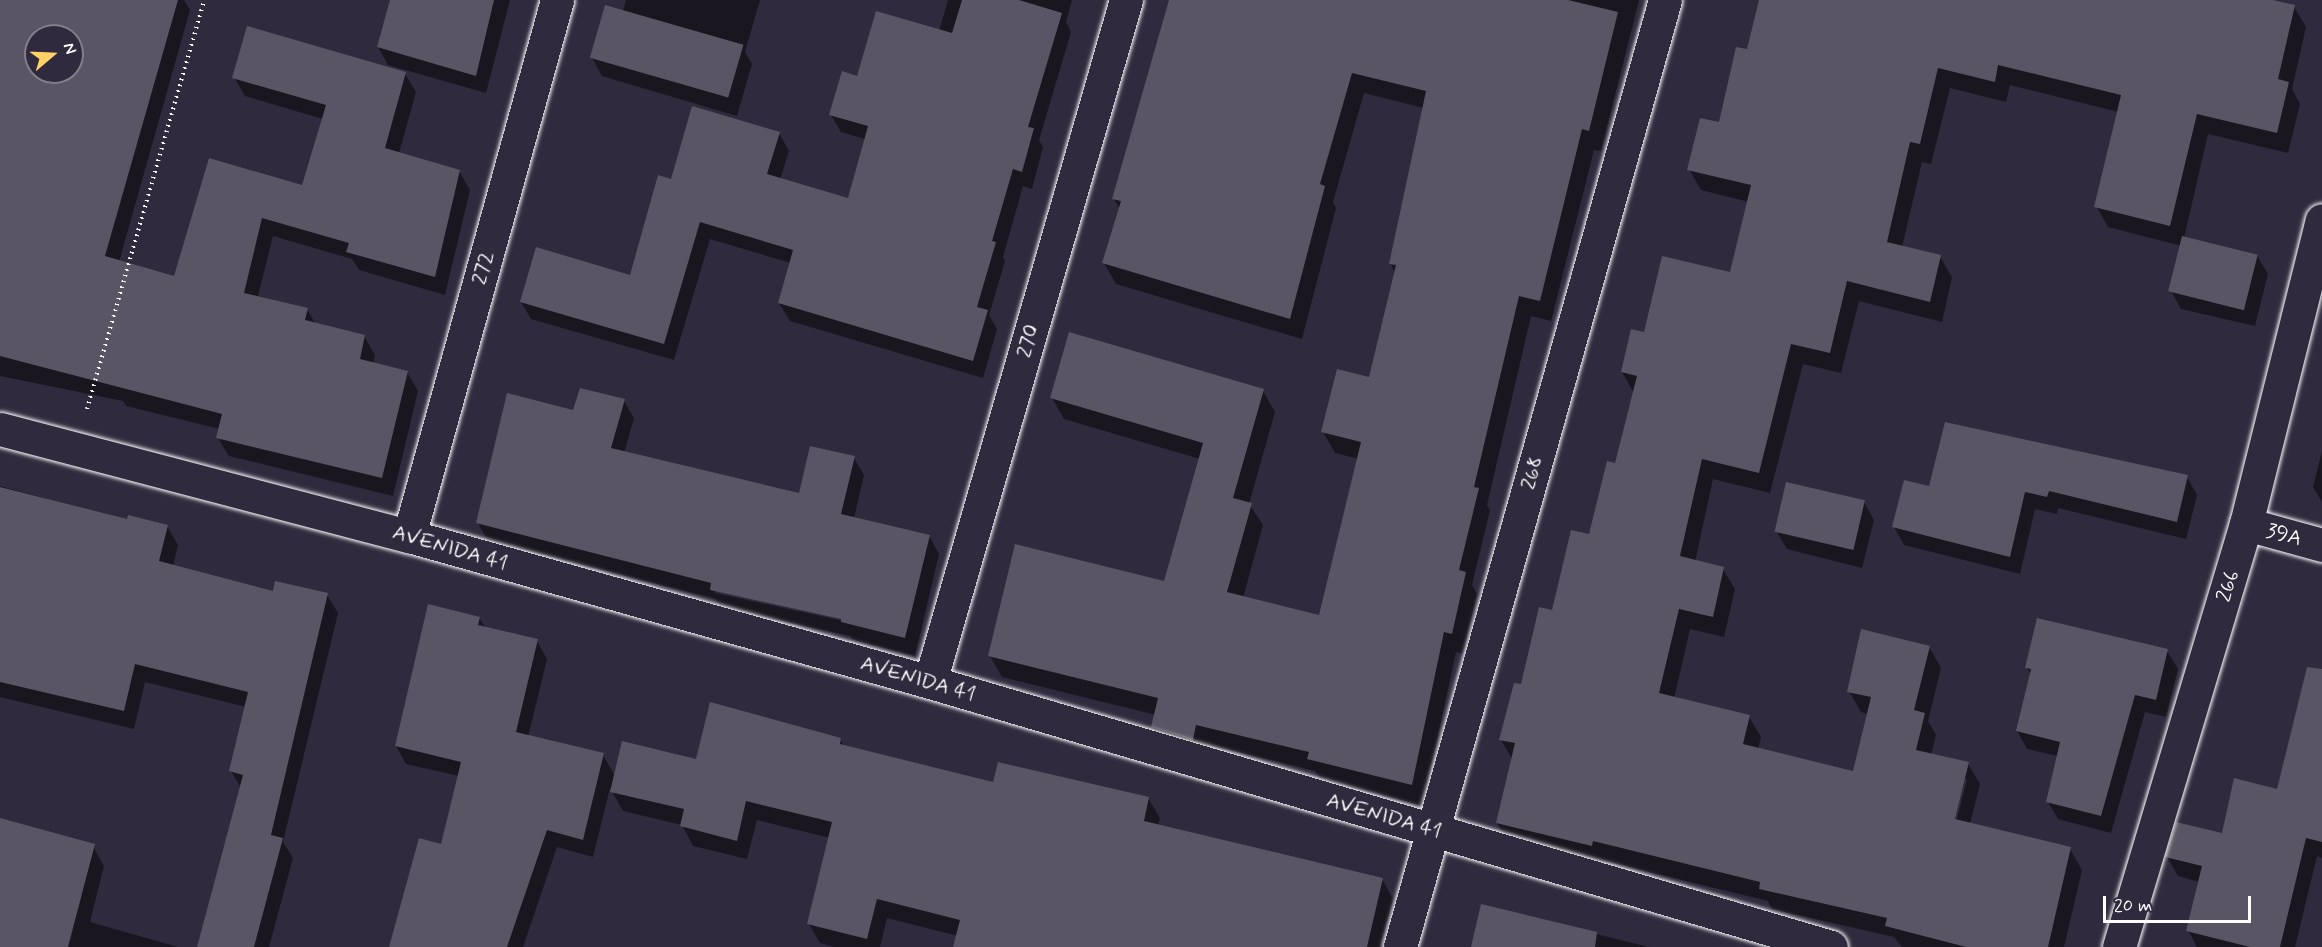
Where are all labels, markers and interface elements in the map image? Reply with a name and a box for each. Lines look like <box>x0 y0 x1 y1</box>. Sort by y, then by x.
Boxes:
north arrow <box>24 24 84 84</box>
text: N <box>58 40 81 57</box>
street label: 272 <box>467 249 499 287</box>
street label: 270 <box>1011 321 1045 361</box>
street label: 268 <box>1515 454 1549 492</box>
street label: 39A <box>2263 518 2305 552</box>
street label: AVENIDA 41 <box>390 520 510 576</box>
street label: 266 <box>2211 567 2245 605</box>
street label: AVENIDA 41 <box>858 651 978 707</box>
street label: AVENIDA 41 <box>1324 788 1444 844</box>
scale bar <box>2106 884 2254 922</box>
text: 20 m <box>2114 894 2152 918</box>

